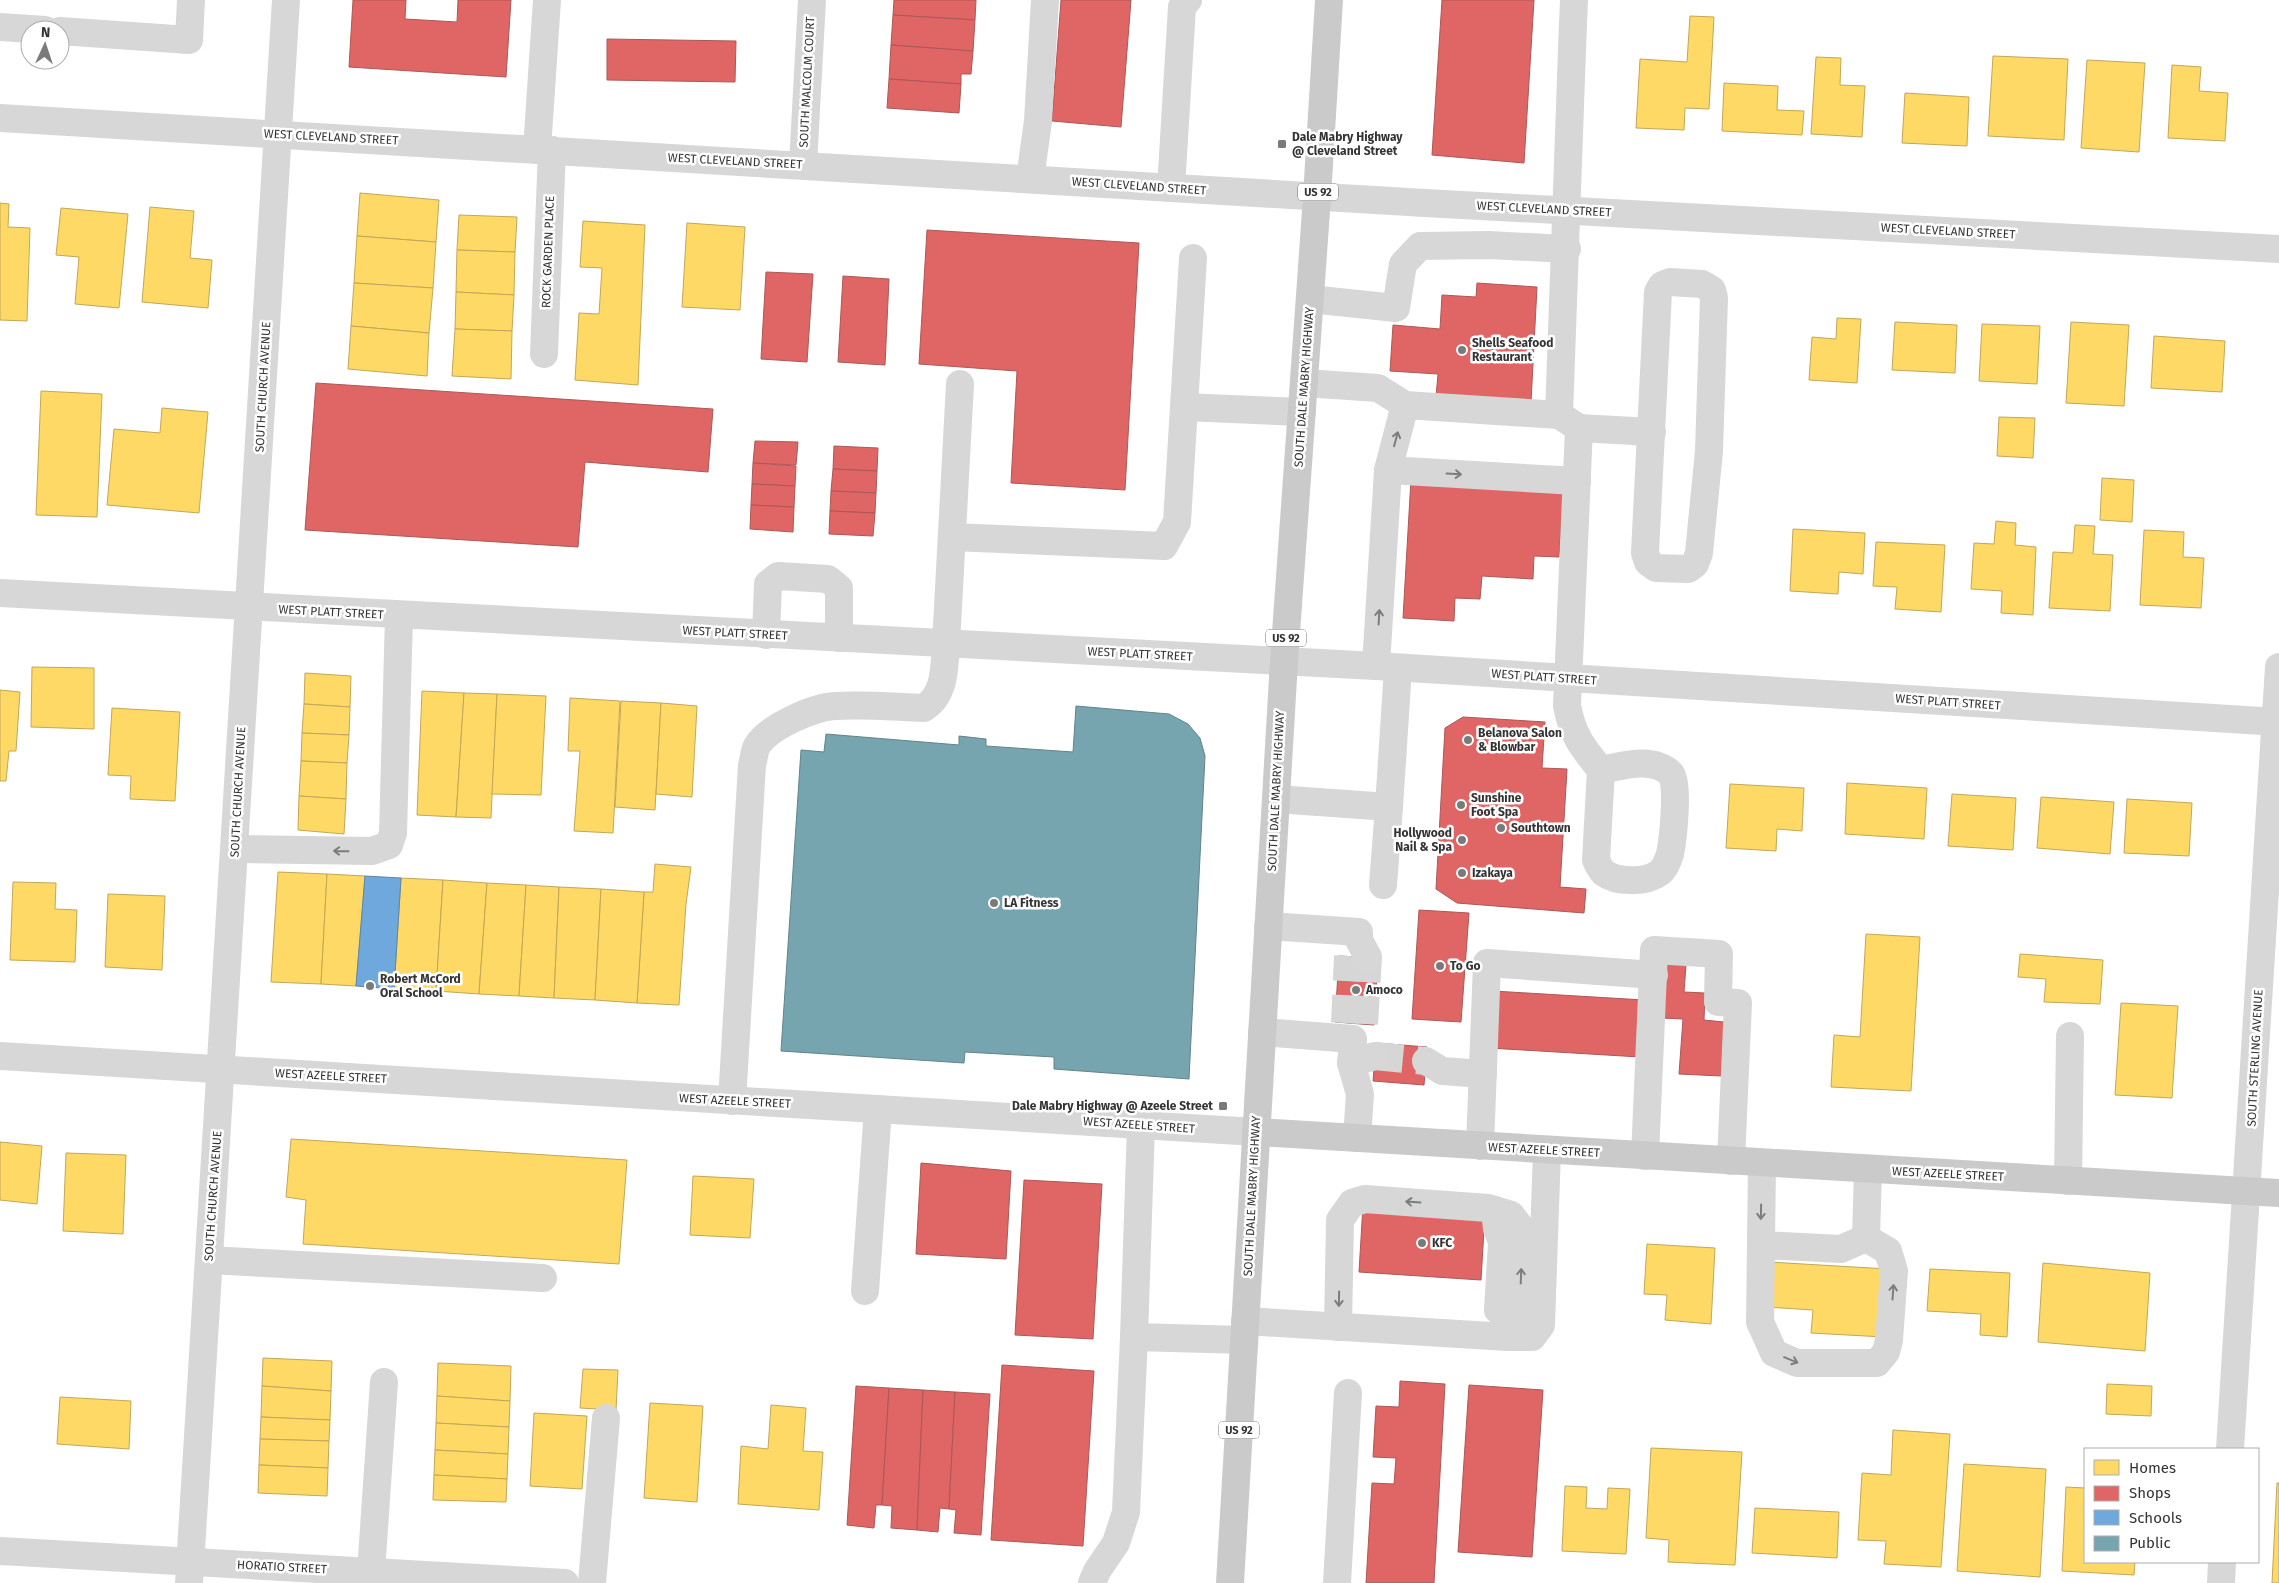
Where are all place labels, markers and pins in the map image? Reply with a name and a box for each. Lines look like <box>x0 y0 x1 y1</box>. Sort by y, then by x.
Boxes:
place label: Dale Mabry Highway @ Cleveland Street <box>1292 130 1403 158</box>
marker: Dale Mabry Highway @ Cleveland Street <box>1276 138 1288 150</box>
place label: Shells Seafood Restaurant <box>1472 336 1554 364</box>
marker: Shells Seafood Restaurant <box>1456 344 1468 356</box>
place label: Belanova Salon & Blowbar <box>1478 726 1562 754</box>
marker: Belanova Salon & Blowbar <box>1462 734 1474 746</box>
place label: Sunshine Foot Spa <box>1471 791 1522 819</box>
marker: Sunshine Foot Spa <box>1455 799 1467 811</box>
place label: Southtown <box>1511 821 1571 835</box>
marker: Southtown <box>1495 822 1507 834</box>
place label: Hollywood Nail & Spa <box>1394 826 1452 854</box>
marker: Hollywood Nail & Spa <box>1456 834 1468 846</box>
place label: Izakaya <box>1472 866 1513 880</box>
marker: Izakaya <box>1456 867 1468 879</box>
place label: LA Fitness <box>1004 896 1059 910</box>
marker: LA Fitness <box>988 897 1000 909</box>
place label: To Go <box>1450 959 1480 973</box>
marker: To Go <box>1434 960 1446 972</box>
place label: Robert McCord Oral School <box>380 972 461 1000</box>
marker: Robert McCord Oral School <box>364 980 376 992</box>
place label: Amoco <box>1365 983 1403 997</box>
marker: Amoco <box>1350 984 1362 996</box>
place label: Dale Mabry Highway @ Azeele Street <box>1012 1099 1213 1113</box>
marker: Dale Mabry Highway @ Azeele Street <box>1217 1100 1229 1112</box>
place label: KFC <box>1432 1236 1452 1250</box>
marker: KFC <box>1416 1237 1428 1249</box>

